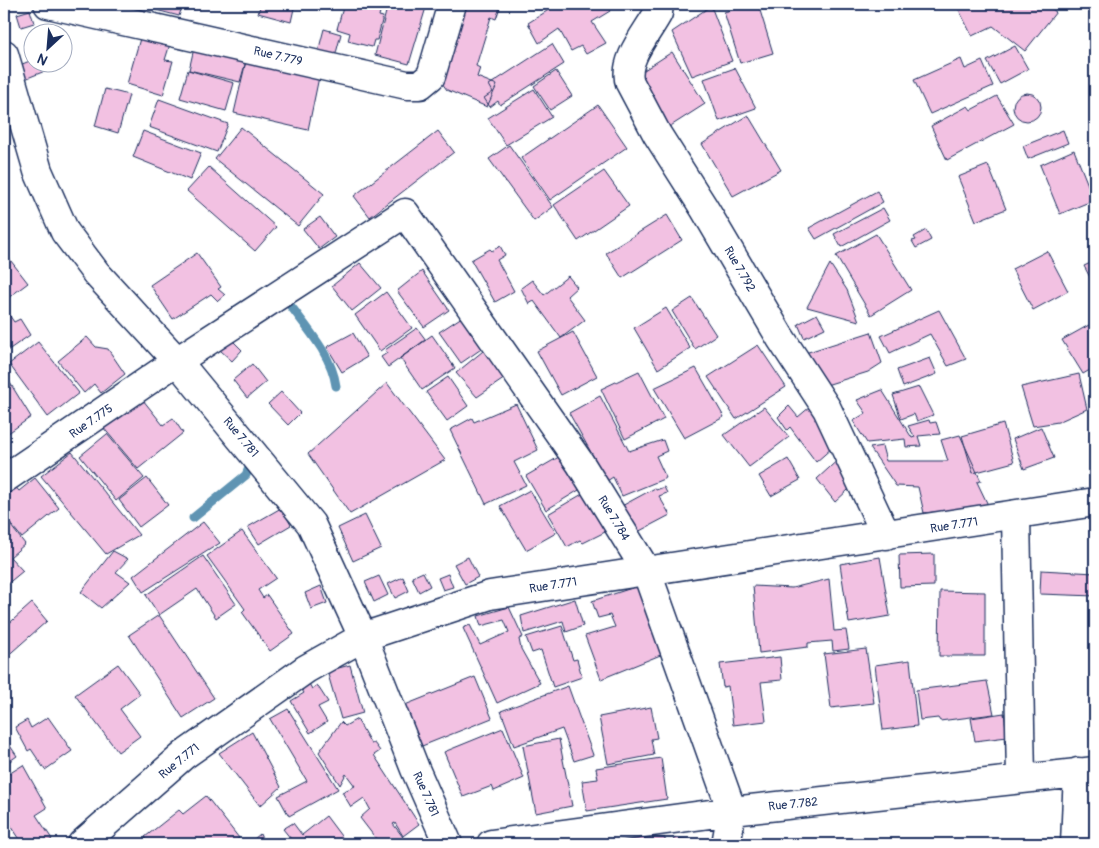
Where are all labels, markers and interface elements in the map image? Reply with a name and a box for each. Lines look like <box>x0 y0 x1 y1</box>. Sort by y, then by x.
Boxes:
north arrow <box>22 22 72 72</box>
street label: Rue 7.779 <box>252 44 304 69</box>
text: N <box>35 50 51 69</box>
street label: Rue 7.792 <box>721 244 759 295</box>
street label: Rue 7.775 <box>67 401 116 442</box>
street label: Rue 7.781 <box>220 414 262 460</box>
street label: Rue 7.784 <box>594 493 633 544</box>
street label: Rue 7.771 <box>929 514 979 537</box>
street label: Rue 7.771 <box>528 574 578 597</box>
street label: Rue 7.771 <box>156 740 203 782</box>
street label: Rue 7.781 <box>409 769 442 819</box>
street label: Rue 7.782 <box>768 794 819 815</box>

